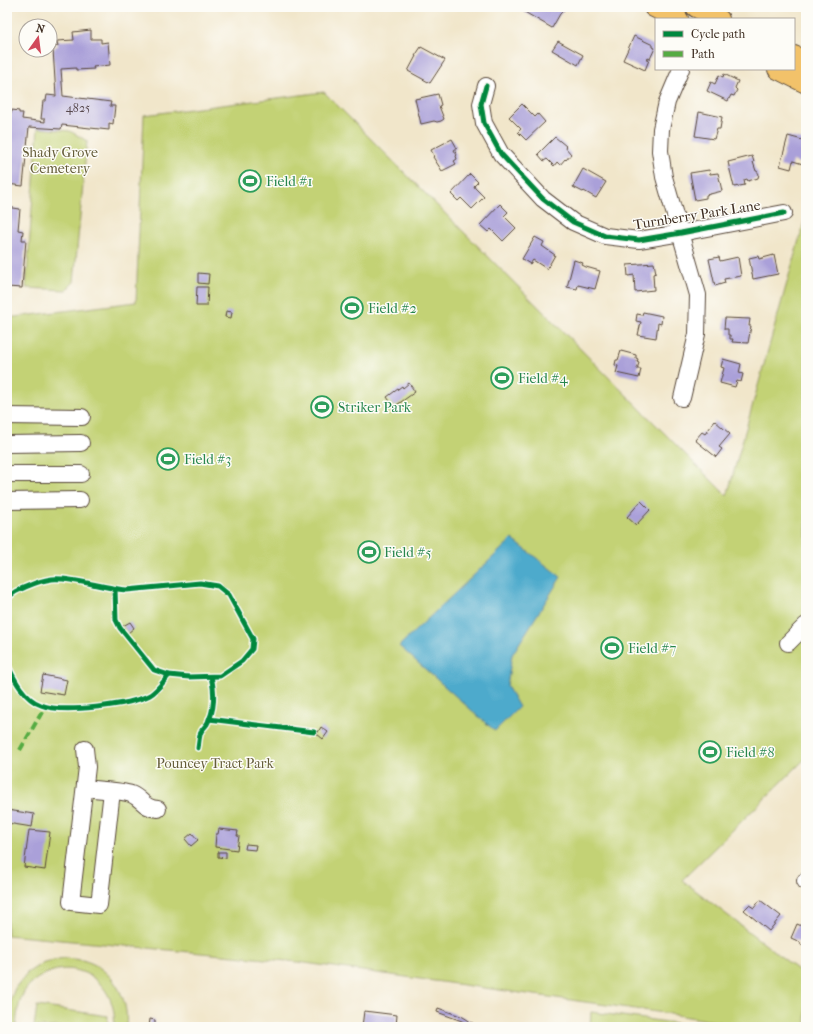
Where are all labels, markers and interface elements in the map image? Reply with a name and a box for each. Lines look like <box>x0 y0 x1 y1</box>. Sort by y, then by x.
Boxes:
north arrow <box>18 18 58 58</box>
legend <box>655 18 795 70</box>
text: N <box>35 21 47 36</box>
text: Cycle path <box>691 27 746 41</box>
text: Path <box>691 47 715 61</box>
house number: 4825 <box>66 101 90 115</box>
park label: Shady Grove Cemetery <box>22 144 98 177</box>
sports icon: Field #1 <box>237 168 263 194</box>
place label: Field #1 <box>266 173 313 190</box>
street label: Turnberry Park Lane <box>632 197 762 233</box>
sports icon: Field #2 <box>339 295 365 321</box>
place label: Field #2 <box>368 300 417 317</box>
sports icon: Field #4 <box>489 365 515 391</box>
place label: Field #4 <box>518 370 569 387</box>
sports icon: Striker Park <box>309 394 335 420</box>
place label: Striker Park <box>338 399 412 416</box>
sports icon: Field #3 <box>155 446 181 472</box>
place label: Field #3 <box>184 451 231 468</box>
sports icon: Field #5 <box>356 539 382 565</box>
place label: Field #5 <box>384 544 432 561</box>
sports icon: Field #7 <box>599 635 625 661</box>
place label: Field #7 <box>628 640 677 657</box>
sports icon: Field #8 <box>697 739 723 765</box>
place label: Field #8 <box>726 744 775 761</box>
park label: Pouncey Tract Park <box>156 755 274 772</box>

